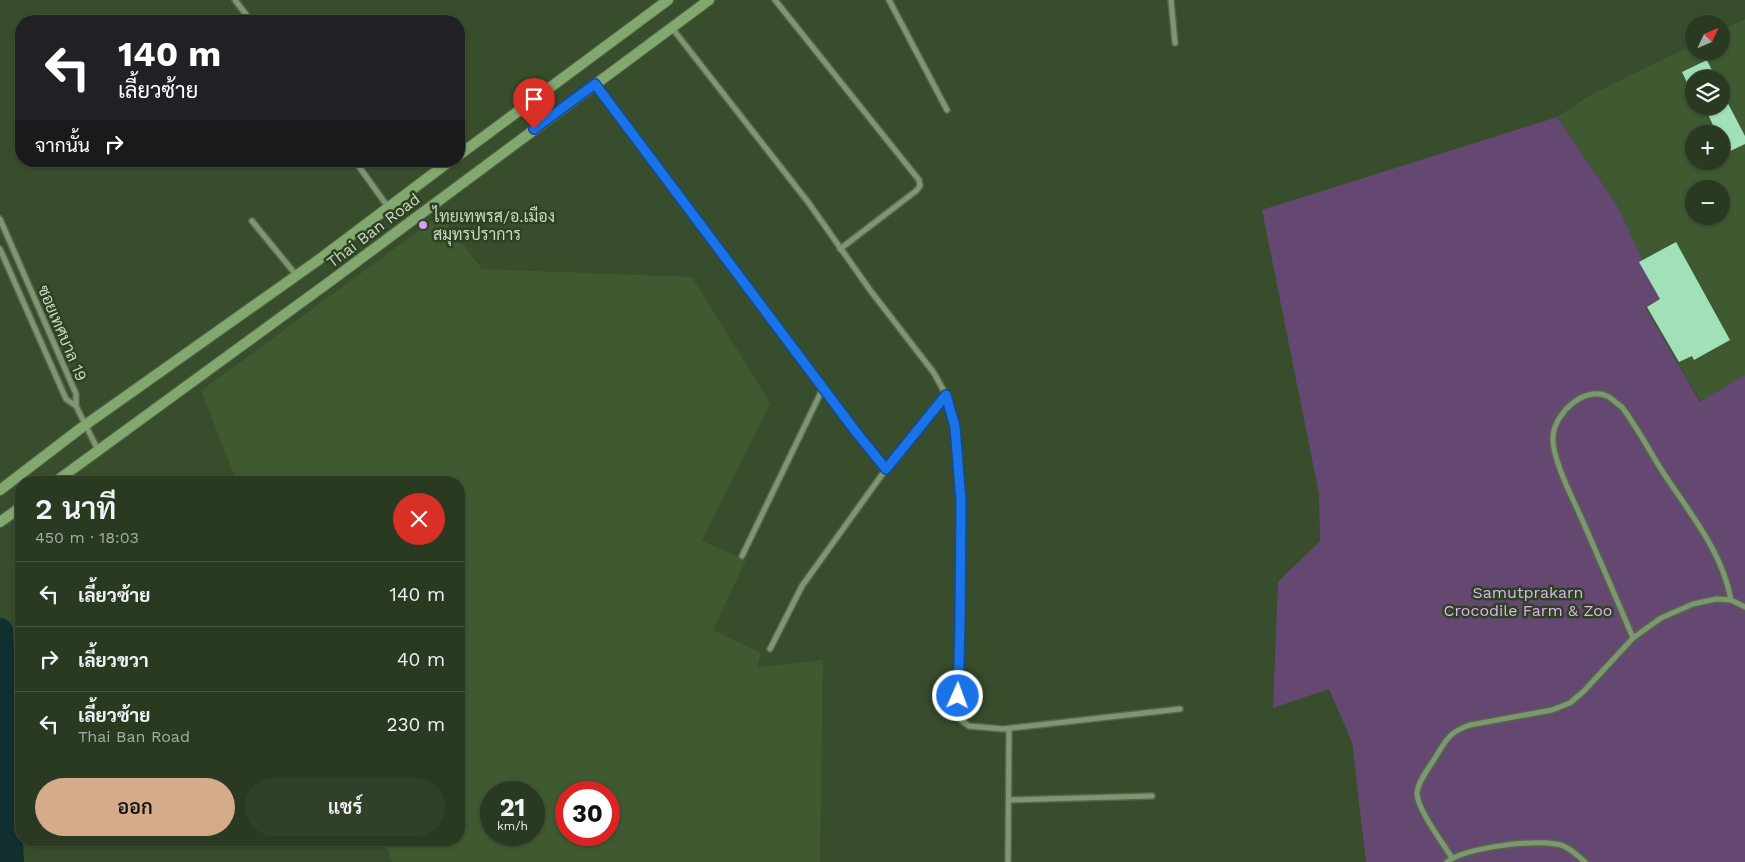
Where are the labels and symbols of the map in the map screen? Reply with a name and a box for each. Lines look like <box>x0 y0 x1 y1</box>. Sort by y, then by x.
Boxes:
north arrow <box>1685 15 1730 60</box>
pin <box>513 78 555 129</box>
street label: Thai Ban Road <box>323 189 424 272</box>
place label: ไทยเทพรส/อ.เมือง สมุทรปราการ <box>431 205 555 246</box>
marker: ไทยเทพรส/อ.เมือง สมุทรปราการ <box>417 219 429 231</box>
street label: ซอยเทศบาล 19 <box>34 282 91 384</box>
park label: Samutprakarn Crocodile Farm & Zoo <box>1444 583 1612 620</box>
position arrow <box>931 669 983 721</box>
speed limit sign: 30 <box>555 781 620 846</box>

